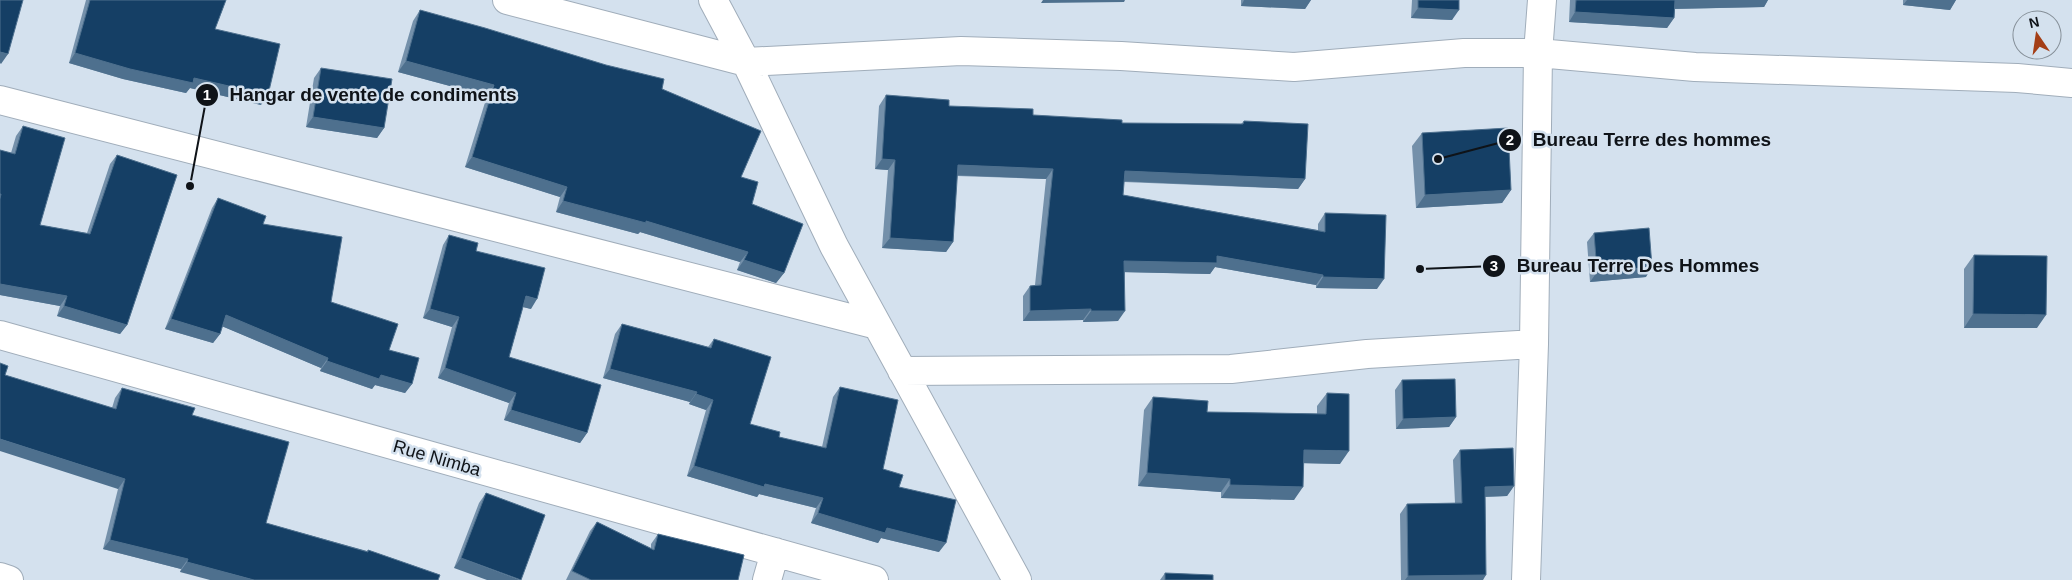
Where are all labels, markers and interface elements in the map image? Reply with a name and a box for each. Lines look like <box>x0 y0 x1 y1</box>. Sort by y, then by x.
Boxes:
north arrow <box>2012 10 2062 60</box>
text: N <box>2027 13 2041 31</box>
callout: Hangar de vente de condiments <box>195 78 527 112</box>
text: Hangar de vente de condiments <box>229 84 517 105</box>
text: 1 <box>203 86 211 103</box>
callout: Bureau Terre des hommes <box>1497 123 1781 157</box>
text: Bureau Terre des hommes <box>1533 129 1771 150</box>
text: 2 <box>1506 131 1514 148</box>
callout: Bureau Terre Des Hommes <box>1482 249 1769 283</box>
text: Bureau Terre Des Hommes <box>1517 255 1759 276</box>
text: 3 <box>1490 257 1498 274</box>
street label: Rue Nimba <box>391 436 484 480</box>

